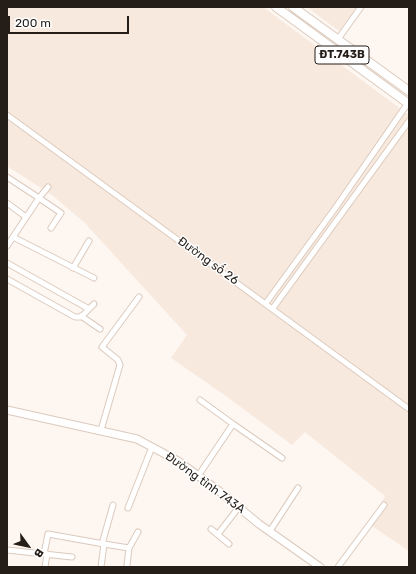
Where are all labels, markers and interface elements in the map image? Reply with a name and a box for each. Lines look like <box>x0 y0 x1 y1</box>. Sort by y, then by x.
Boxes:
scale bar <box>10 8 131 34</box>
text: 200 m <box>15 16 51 30</box>
road number: ĐT.743B <box>315 46 369 64</box>
street label: Đường số 26 <box>175 234 241 288</box>
street label: Đường tỉnh 743A <box>162 449 248 517</box>
north arrow <box>8 526 48 566</box>
text: B <box>31 546 46 560</box>

